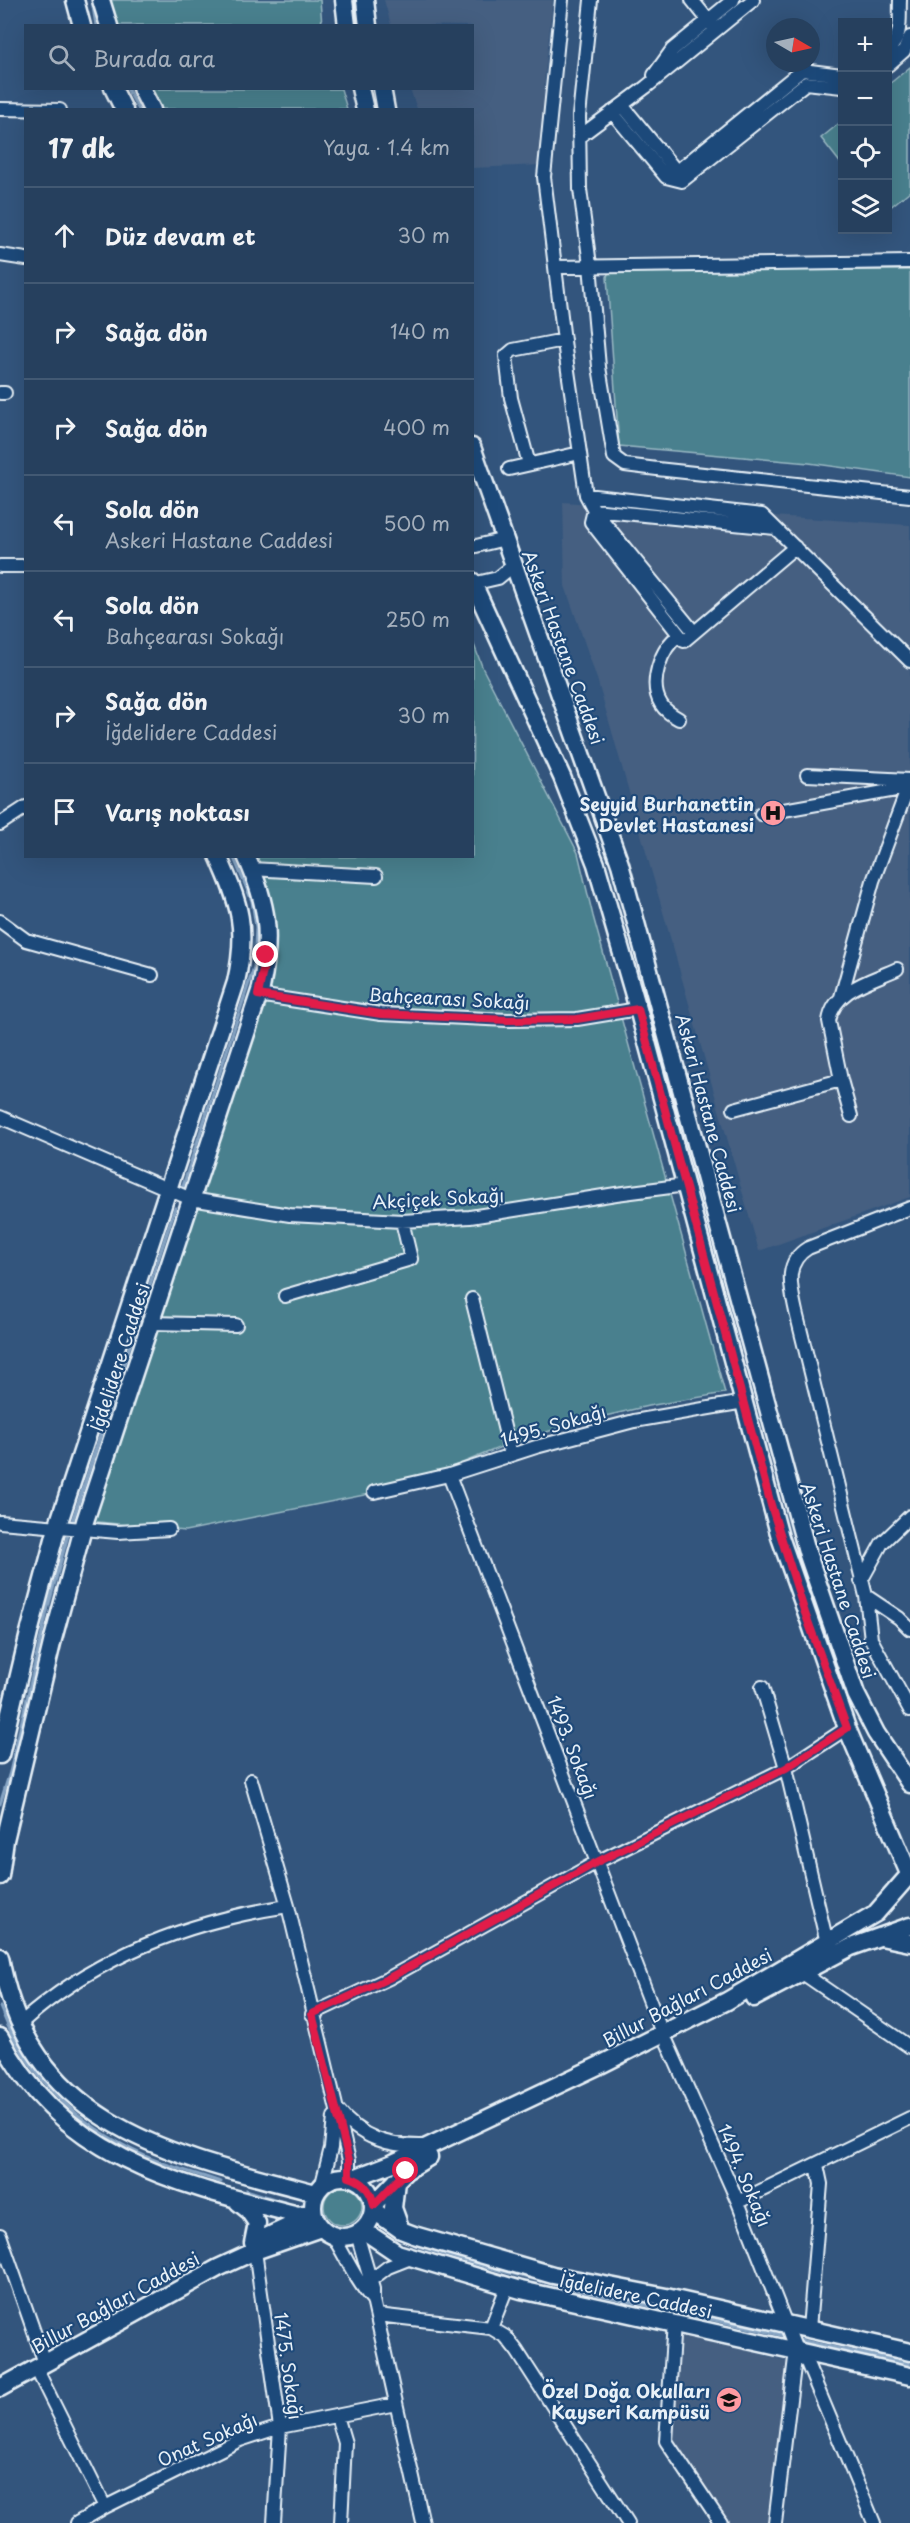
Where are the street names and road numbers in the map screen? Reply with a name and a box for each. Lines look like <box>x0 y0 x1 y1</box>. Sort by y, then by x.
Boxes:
street label: Askeri Hastane Caddesi <box>516 546 612 748</box>
street label: Bahçearası Sokağı <box>368 980 530 1016</box>
street label: Askeri Hastane Caddesi <box>669 1010 749 1216</box>
street label: Akçiçek Sokağı <box>371 1181 505 1215</box>
street label: İğdelidere Caddesi <box>82 1279 156 1435</box>
street label: 1495. Sokağı <box>497 1397 609 1453</box>
street label: Askeri Hastane Caddesi <box>794 1478 884 1682</box>
street label: 1493. Sokağı <box>541 1691 605 1803</box>
street label: Billur Bağları Caddesi <box>597 1941 777 2053</box>
street label: 1494. Sokağı <box>711 2119 779 2231</box>
street label: Billur Bağları Caddesi <box>26 2244 204 2360</box>
street label: İğdelidere Caddesi <box>557 2266 715 2324</box>
street label: 1475. Sokağı <box>268 2311 310 2421</box>
street label: Onat Sokağı <box>153 2405 261 2473</box>

